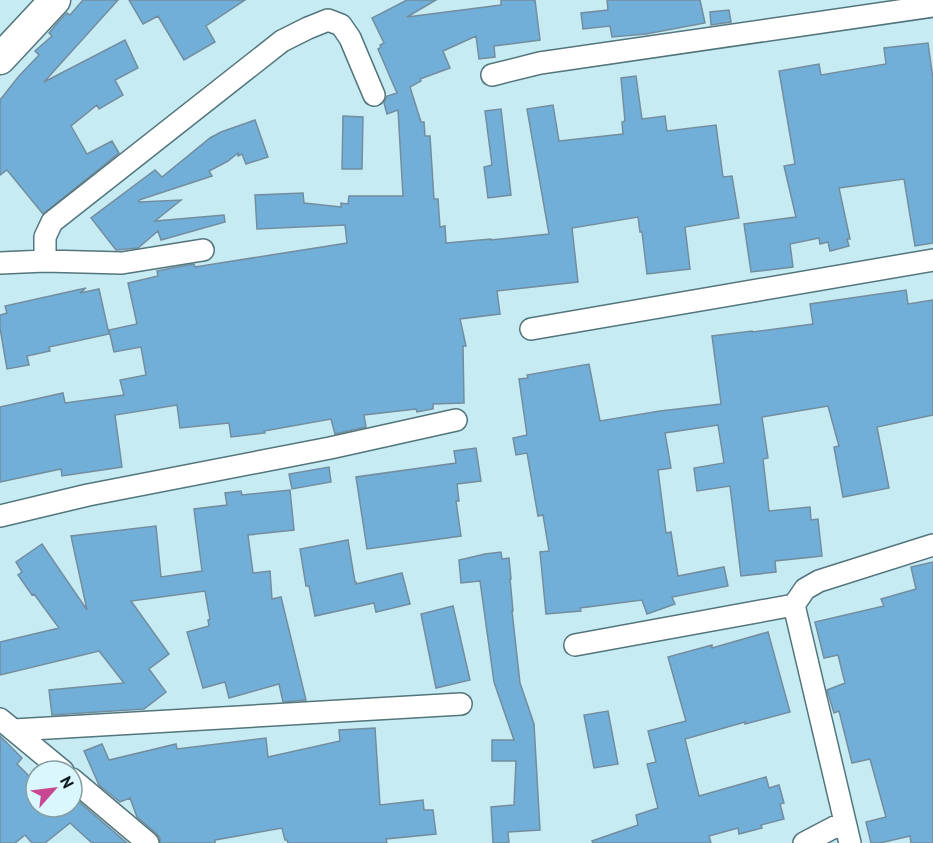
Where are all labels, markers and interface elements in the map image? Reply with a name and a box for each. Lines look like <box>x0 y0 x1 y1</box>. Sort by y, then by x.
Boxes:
north arrow <box>24 759 84 819</box>
text: N <box>56 773 79 791</box>

